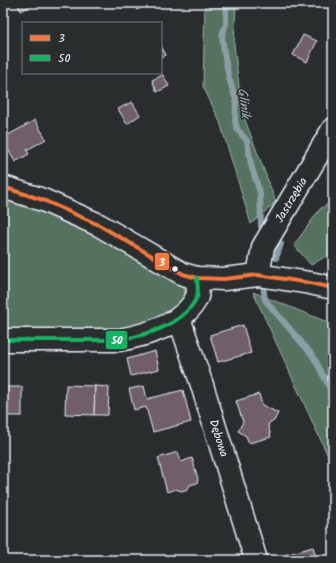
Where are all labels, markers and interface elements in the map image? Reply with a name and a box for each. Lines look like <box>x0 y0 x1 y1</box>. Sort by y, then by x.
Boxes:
legend <box>22 22 162 74</box>
text: 3 <box>58 29 65 48</box>
text: 50 <box>58 49 70 68</box>
water label: Glinik <box>231 87 256 121</box>
street label: Jastrzębia <box>270 173 313 227</box>
line badge: 3 <box>154 252 170 271</box>
text: 3 <box>158 254 165 272</box>
unlabelled marker <box>170 264 180 274</box>
line badge: 50 <box>105 330 128 350</box>
text: 50 <box>110 332 123 350</box>
street label: Dębowa <box>204 417 233 460</box>

